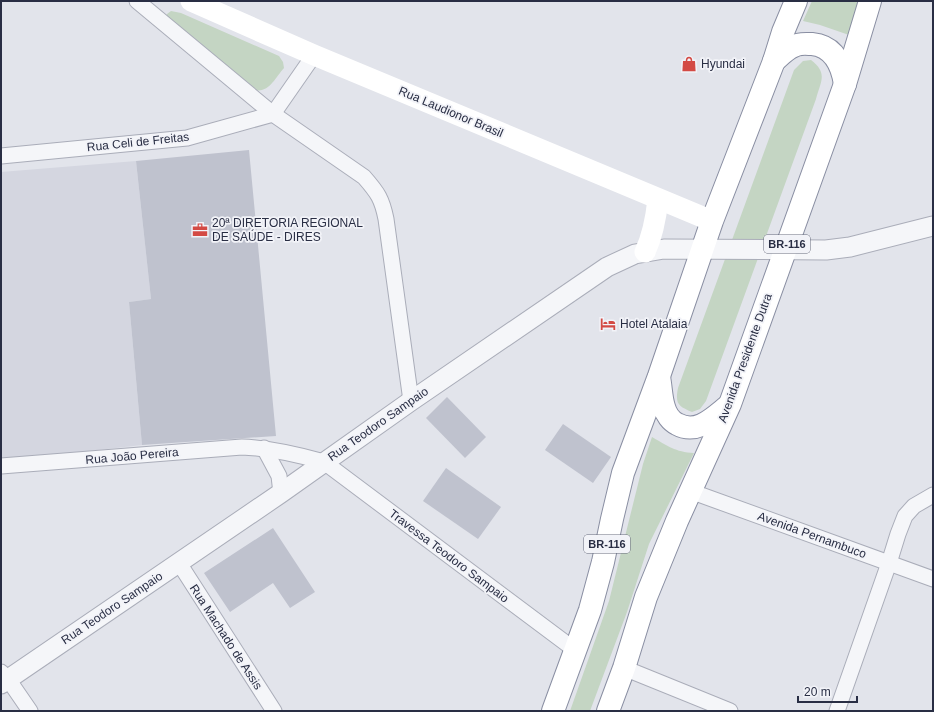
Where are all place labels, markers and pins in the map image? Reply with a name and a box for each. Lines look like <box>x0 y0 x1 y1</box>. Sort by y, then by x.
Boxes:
shop icon: Hyundai <box>680 55 698 73</box>
place label: Hyundai <box>701 57 745 71</box>
place label: 20ª DIRETORIA REGIONAL DE SAÚDE - DIRES <box>212 216 363 244</box>
office icon: 20ª DIRETORIA REGIONAL DE SAÚDE - DIRES <box>191 221 209 239</box>
hotel icon: Hotel Atalaia <box>599 315 617 333</box>
place label: Hotel Atalaia <box>620 317 688 331</box>

